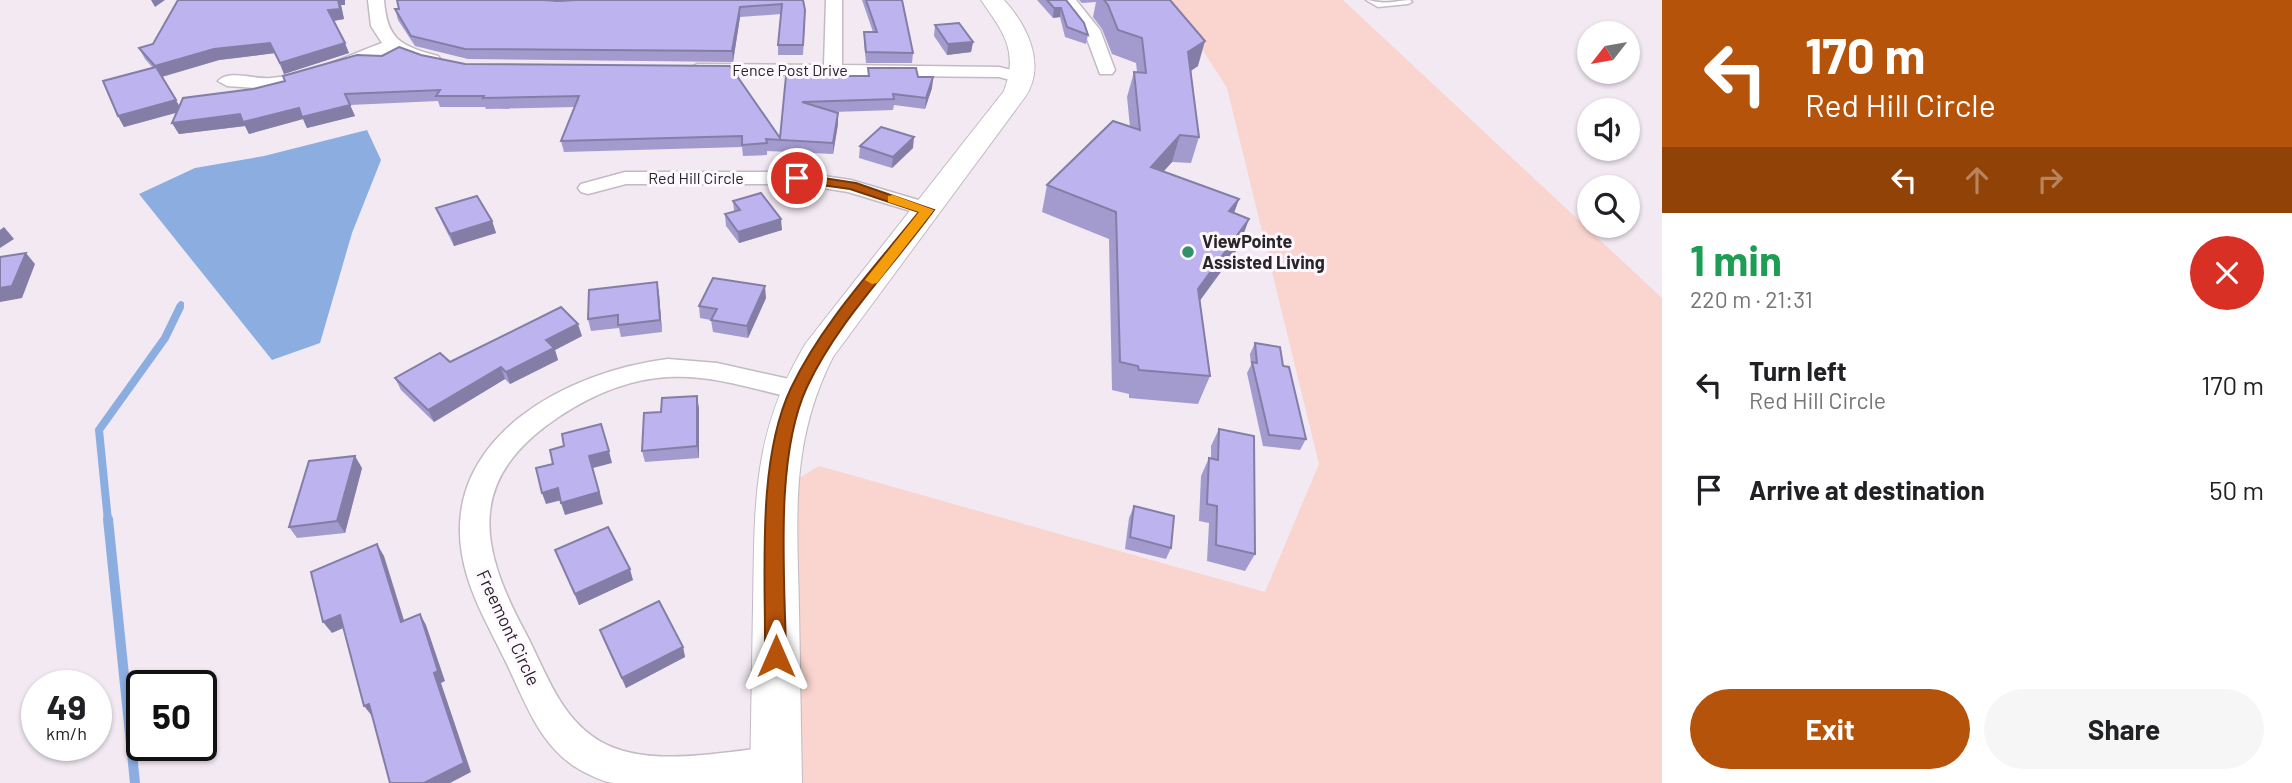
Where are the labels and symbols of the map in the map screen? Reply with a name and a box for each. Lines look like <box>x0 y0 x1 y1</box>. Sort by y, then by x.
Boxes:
north arrow <box>1577 21 1640 84</box>
street label: Fence Post Drive <box>732 60 848 79</box>
pin <box>767 148 827 208</box>
street label: Red Hill Circle <box>648 168 744 187</box>
place label: ViewPointe Assisted Living <box>1202 230 1325 273</box>
marker: ViewPointe Assisted Living <box>1180 244 1196 260</box>
street label: Freemont Circle <box>472 566 545 689</box>
position arrow <box>739 619 813 693</box>
speed limit sign: 50 <box>126 670 217 761</box>

